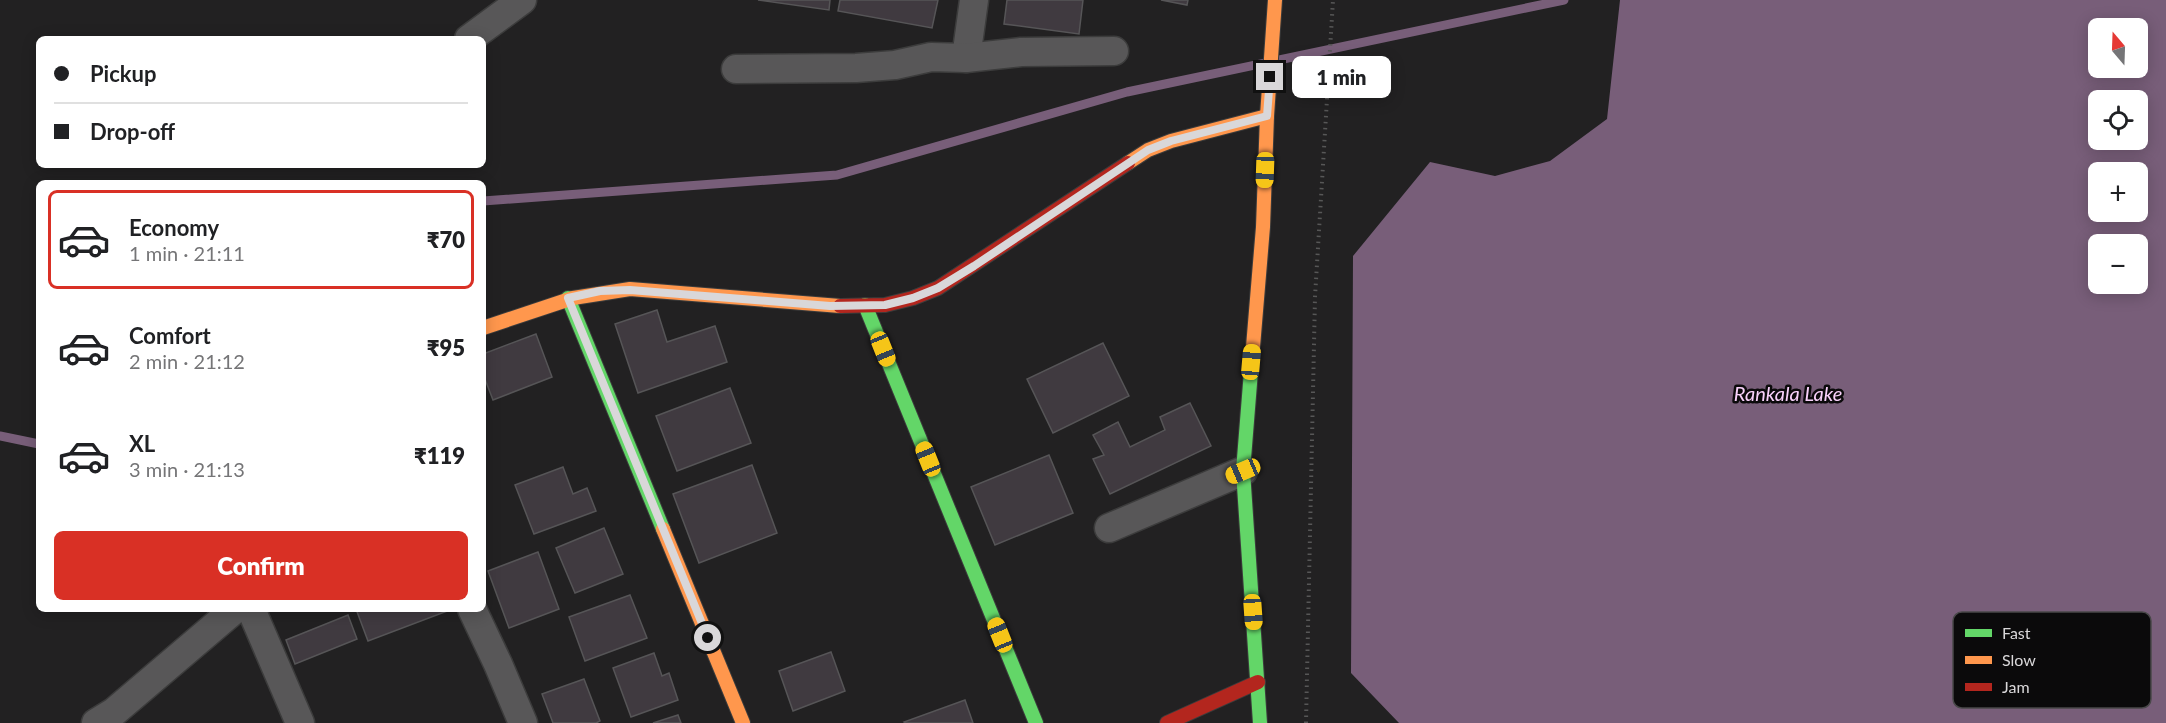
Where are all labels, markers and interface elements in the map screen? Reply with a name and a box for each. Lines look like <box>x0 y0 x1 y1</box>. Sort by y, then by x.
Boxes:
north arrow <box>2088 18 2148 78</box>
map controls <box>2088 18 2148 294</box>
callout: 1 min <box>1291 56 1390 98</box>
text: Pickup <box>90 60 156 87</box>
route end <box>1256 63 1283 90</box>
text: 1 min <box>1317 65 1366 89</box>
button: locate <box>2088 90 2148 150</box>
text: Drop-off <box>90 118 175 145</box>
car <box>1255 152 1275 188</box>
button: + <box>2088 162 2148 222</box>
icon: car <box>57 213 111 267</box>
text: Economy <box>129 214 219 241</box>
text: ₹70 <box>427 226 465 253</box>
button: − <box>2088 234 2148 294</box>
text: 1 min · 21:11 <box>129 241 245 265</box>
icon: car <box>57 321 111 375</box>
text: Comfort <box>129 322 211 349</box>
car <box>868 329 898 369</box>
text: ₹95 <box>427 334 465 361</box>
car <box>1240 343 1262 381</box>
text: 2 min · 21:12 <box>129 349 245 373</box>
water label: Rankala Lake <box>1734 381 1842 405</box>
icon: car <box>57 429 111 483</box>
text: XL <box>129 430 155 457</box>
car <box>913 439 943 479</box>
text: ₹119 <box>414 442 465 469</box>
car <box>1223 456 1263 486</box>
text: 3 min · 21:13 <box>129 457 245 481</box>
button: Confirm <box>54 531 468 600</box>
car <box>1243 593 1263 631</box>
legend <box>1953 612 2151 708</box>
car <box>985 615 1015 655</box>
text: Fast <box>2002 623 2031 642</box>
route start <box>694 624 721 651</box>
text: Slow <box>2002 650 2036 669</box>
text: Jam <box>2002 677 2030 696</box>

